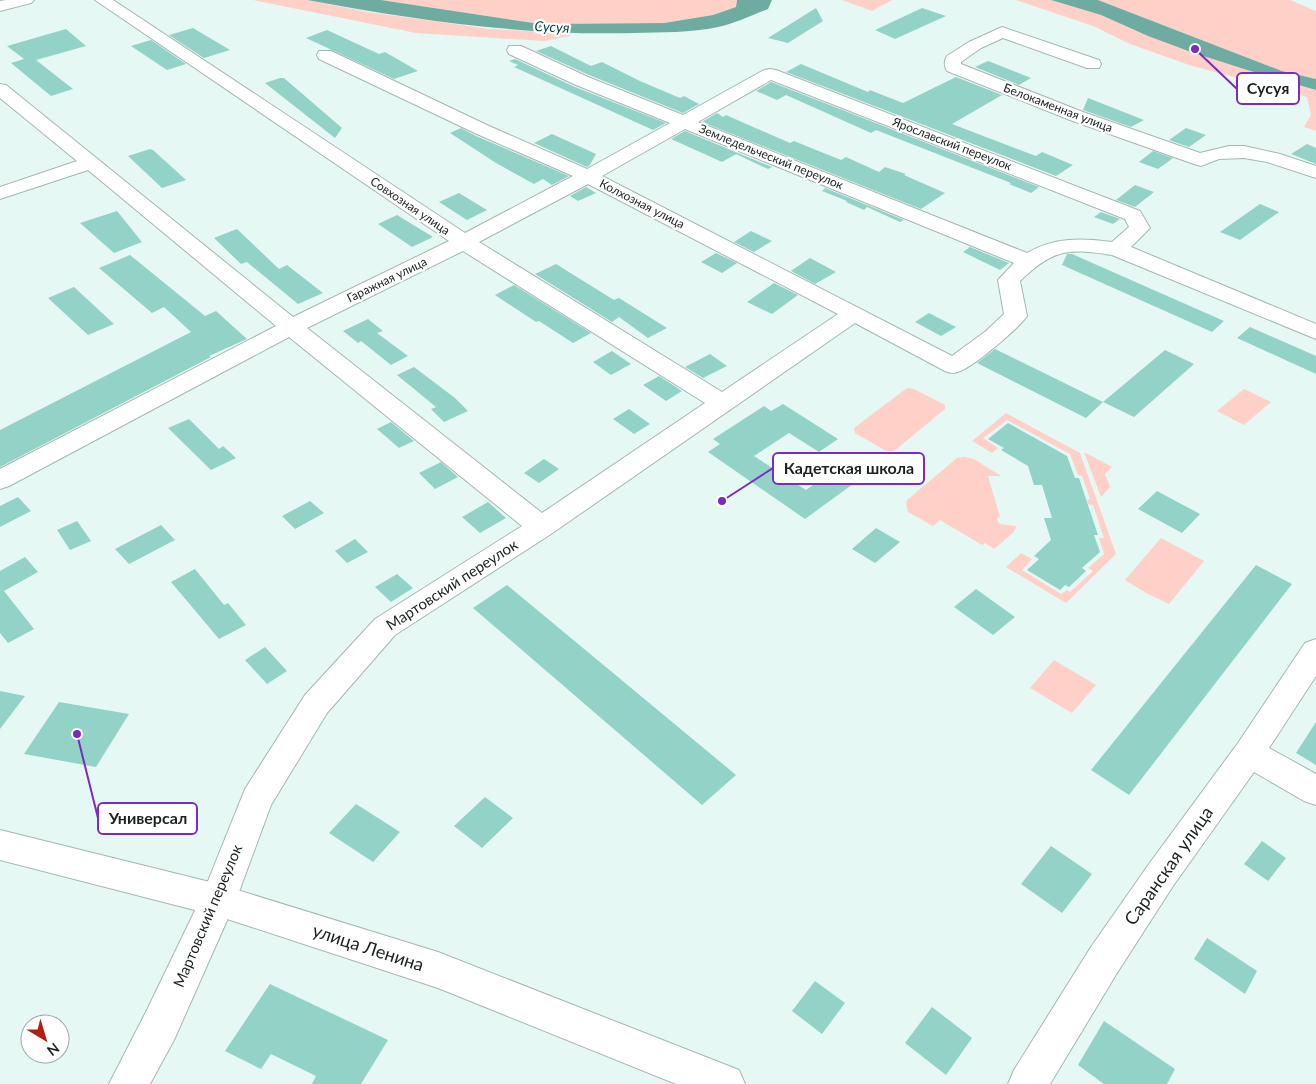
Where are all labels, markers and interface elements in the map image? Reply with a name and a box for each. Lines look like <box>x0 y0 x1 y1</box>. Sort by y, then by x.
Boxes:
water label: Сусуя <box>534 17 570 36</box>
callout: Сусуя <box>1237 73 1299 104</box>
text: Сусуя <box>1247 78 1289 97</box>
street label: Белокаменная улица <box>1001 80 1115 135</box>
street label: Ярославский переулок <box>889 113 1015 173</box>
street label: Земледельческий переулок <box>697 121 846 193</box>
street label: Совхозная улица <box>368 173 453 238</box>
street label: Колхозная улица <box>597 176 687 231</box>
street label: Гаражная улица <box>344 254 429 305</box>
callout: Кадетская школа <box>773 453 924 484</box>
text: Кадетская школа <box>784 458 914 477</box>
street label: Мартовский переулок <box>382 535 521 633</box>
street label: Саранская улица <box>1119 802 1217 929</box>
callout: Универсал <box>98 803 197 834</box>
text: Универсал <box>108 808 187 827</box>
street label: Мартовский переулок <box>169 841 245 990</box>
street label: улица Ленина <box>310 919 427 975</box>
north arrow <box>20 1014 70 1064</box>
text: N <box>44 1040 63 1060</box>

